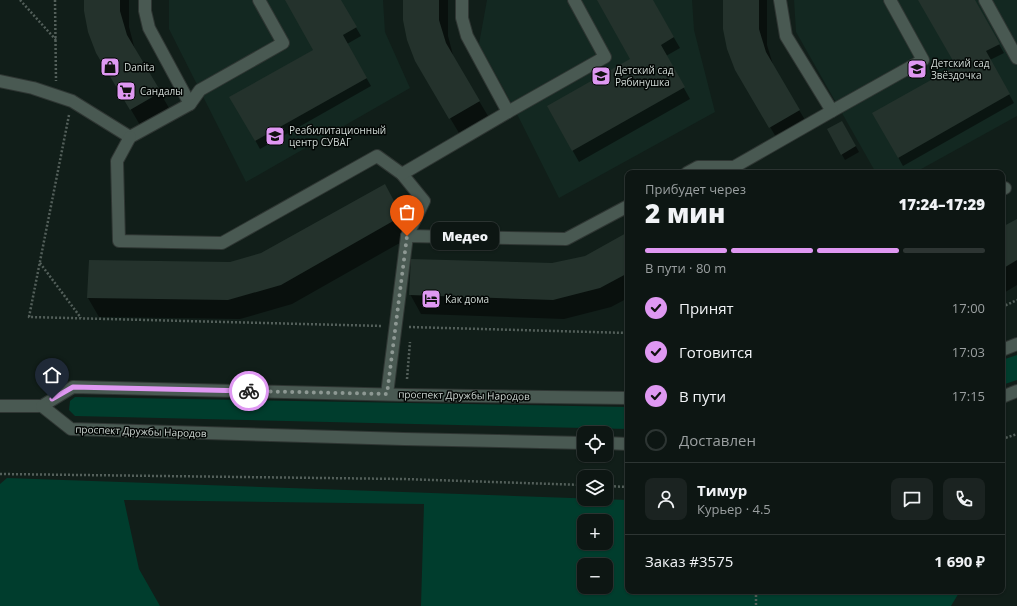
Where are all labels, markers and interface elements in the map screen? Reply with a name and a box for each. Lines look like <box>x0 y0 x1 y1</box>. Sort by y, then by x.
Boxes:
shop icon: Danita <box>99 56 121 78</box>
place label: Детский сад Звёздочка <box>931 56 990 82</box>
school or university icon: Детский сад Звёздочка <box>906 58 928 80</box>
place label: Danita <box>124 60 155 74</box>
place label: Детский сад Рябинушка <box>615 63 674 89</box>
school or university icon: Детский сад Рябинушка <box>590 65 612 87</box>
supermarket icon: Сандалы <box>115 80 137 102</box>
place label: Сандалы <box>140 84 183 98</box>
place label: Реабилитационный центр СУВАГ <box>289 123 386 149</box>
school or university icon: Реабилитационный центр СУВАГ <box>264 125 286 147</box>
text: Прибудет через <box>645 180 746 198</box>
text: 17:24–17:29 <box>899 194 985 214</box>
pin <box>390 195 424 236</box>
text: 2 мин <box>645 195 725 231</box>
icon: bag <box>396 201 418 223</box>
callout: Медео <box>431 222 499 250</box>
text: Медео <box>442 227 488 245</box>
text: В пути · 80 m <box>645 259 726 277</box>
hotel icon: Как дома <box>420 288 442 310</box>
place label: Как дома <box>445 292 489 306</box>
icon: check <box>645 297 667 319</box>
text: Принят <box>679 298 734 318</box>
text: 17:00 <box>952 299 985 317</box>
icon: check <box>645 341 667 363</box>
text: Готовится <box>679 342 753 362</box>
text: 17:03 <box>952 343 985 361</box>
pin <box>35 358 69 399</box>
icon: home <box>41 364 63 386</box>
courier <box>229 371 269 411</box>
icon: bike <box>238 380 260 402</box>
icon: check <box>645 385 667 407</box>
text: В пути <box>679 386 726 406</box>
street label: проспект Дружбы Народов <box>398 387 530 403</box>
text: 17:15 <box>952 387 985 405</box>
street label: проспект Дружбы Народов <box>75 422 207 440</box>
map controls <box>577 426 613 594</box>
button: locate <box>577 426 613 462</box>
text: Доставлен <box>679 430 756 450</box>
button: layers <box>577 470 613 506</box>
button: person <box>645 478 687 520</box>
button: chat <box>891 478 933 520</box>
button: phone <box>943 478 985 520</box>
text: Тимур <box>697 480 747 500</box>
text: Курьер · 4.5 <box>697 500 771 518</box>
button: + <box>577 514 613 550</box>
text: Заказ #3575 <box>645 551 733 571</box>
text: 1 690 ₽ <box>934 551 985 571</box>
button: − <box>577 558 613 594</box>

